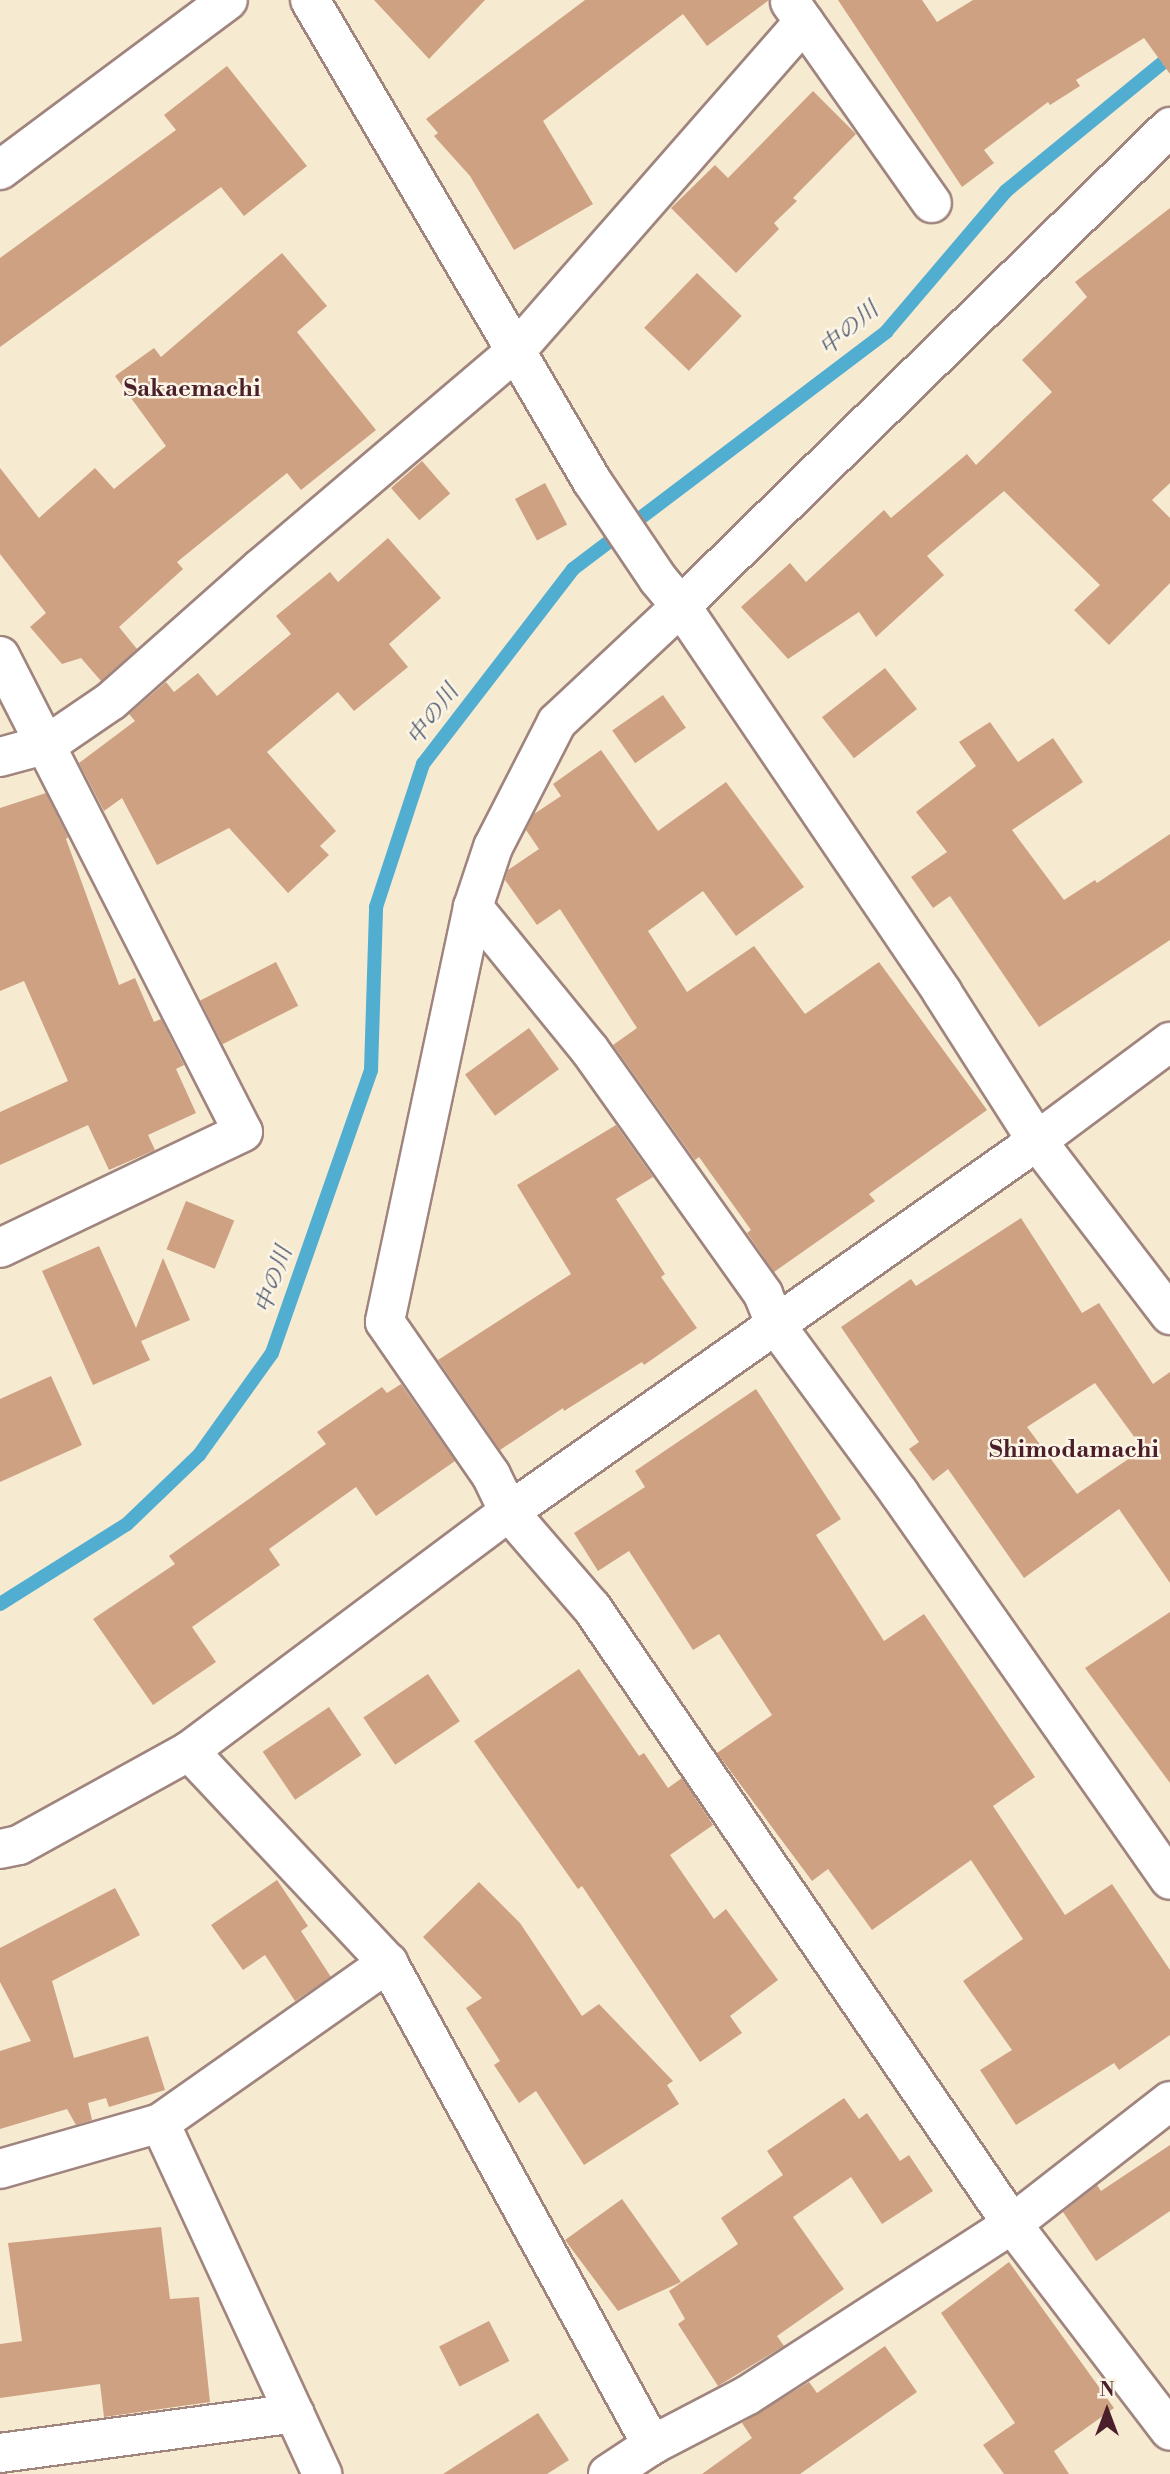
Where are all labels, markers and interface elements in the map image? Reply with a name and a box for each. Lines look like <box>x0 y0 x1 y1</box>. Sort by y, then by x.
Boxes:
water label: 中の川 <box>814 296 884 362</box>
district label: Sakaemachi <box>123 376 261 404</box>
water label: 中の川 <box>401 679 465 751</box>
water label: 中の川 <box>250 1243 298 1317</box>
district label: Shimodamachi <box>989 1437 1159 1465</box>
north arrow <box>1072 2376 1142 2446</box>
text: N <box>1099 2378 1115 2402</box>

